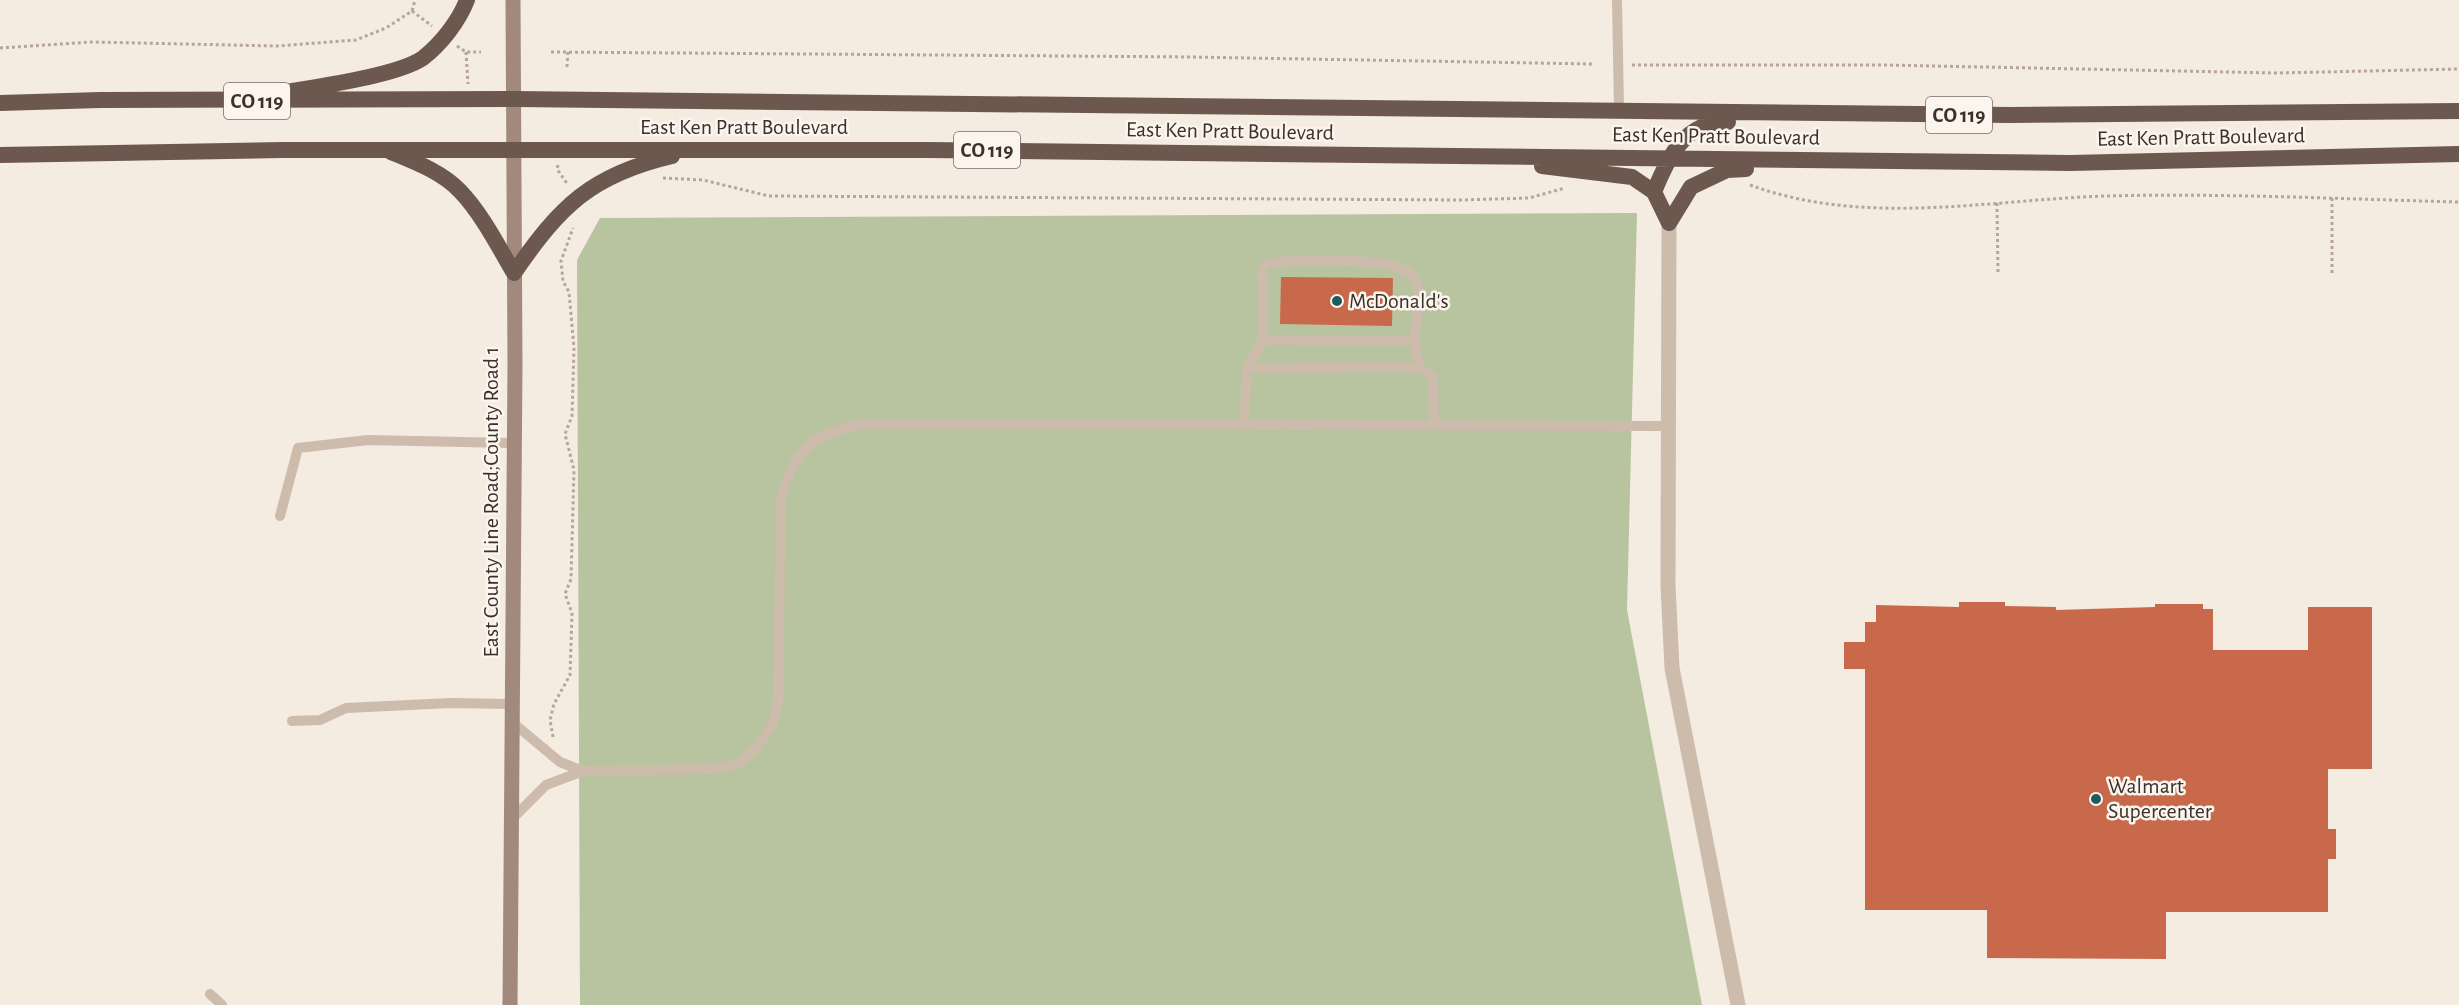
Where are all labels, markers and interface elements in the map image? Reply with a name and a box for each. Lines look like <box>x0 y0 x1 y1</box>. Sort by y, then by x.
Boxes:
road number: CO 119 <box>224 83 290 119</box>
road number: CO 119 <box>1926 97 1992 133</box>
street label: East Ken Pratt Boulevard <box>640 116 848 138</box>
street label: East Ken Pratt Boulevard <box>1126 118 1334 144</box>
street label: East Ken Pratt Boulevard <box>1612 123 1820 149</box>
street label: East Ken Pratt Boulevard <box>2097 124 2305 150</box>
road number: CO 119 <box>954 132 1020 168</box>
place label: McDonald's <box>1349 290 1449 312</box>
marker: McDonald's <box>1330 294 1344 308</box>
street label: East County Line Road;County Road 1 <box>480 347 502 657</box>
place label: Walmart Supercenter <box>2108 775 2212 822</box>
marker: Walmart Supercenter <box>2089 792 2103 806</box>

